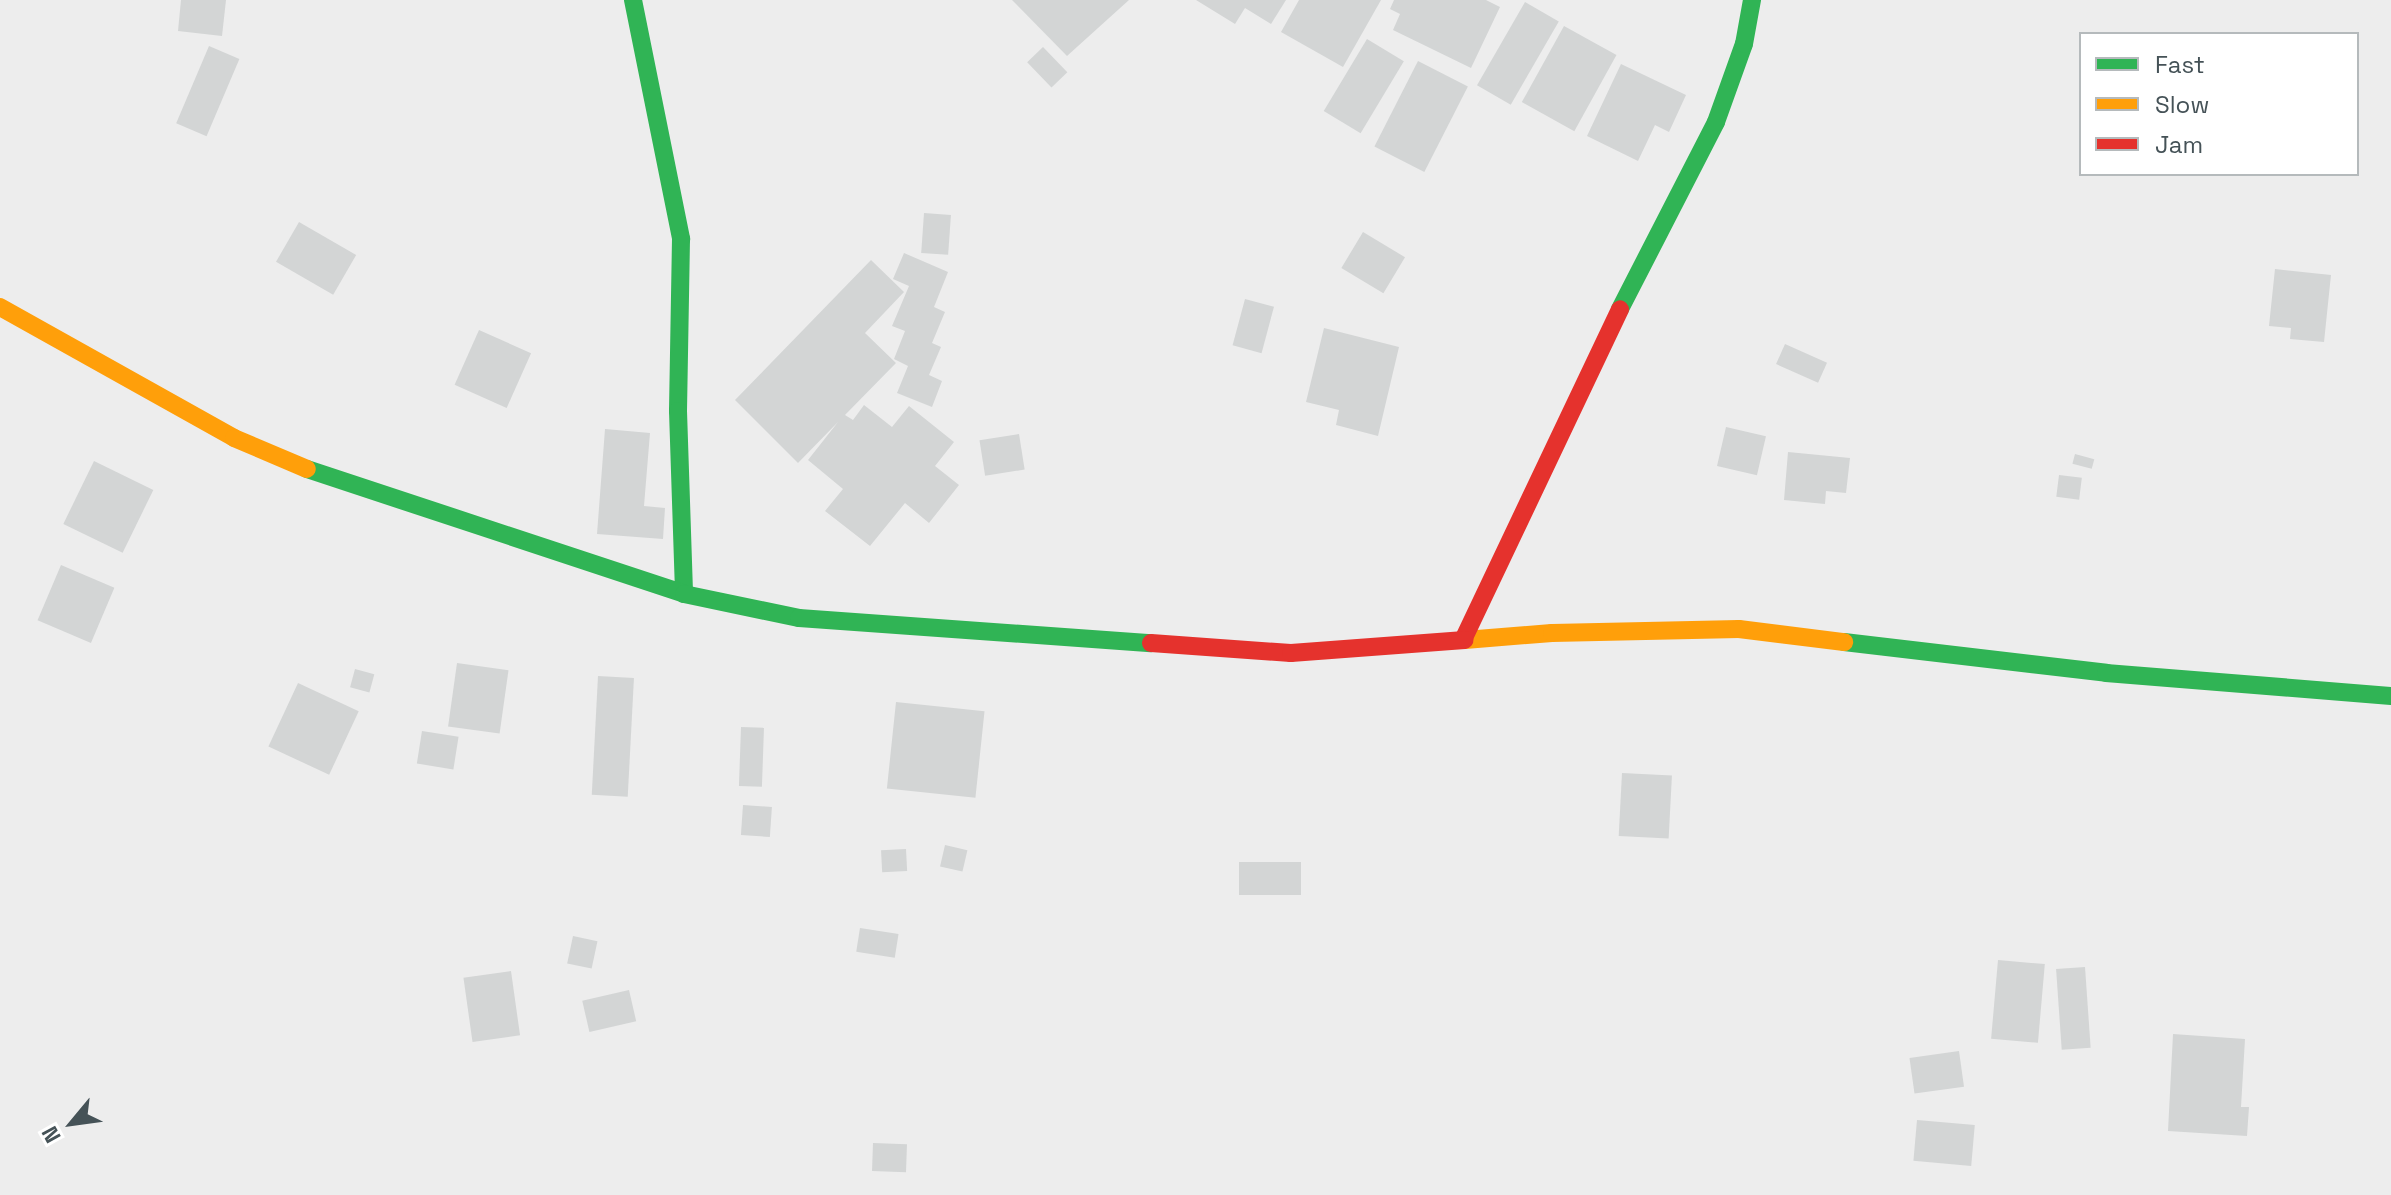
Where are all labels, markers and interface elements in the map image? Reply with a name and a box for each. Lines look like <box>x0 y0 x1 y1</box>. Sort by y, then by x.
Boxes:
legend <box>2079 32 2359 176</box>
text: Fast <box>2155 49 2205 80</box>
text: Slow <box>2155 89 2209 120</box>
text: Jam <box>2155 129 2203 160</box>
north arrow <box>32 1083 112 1163</box>
text: N <box>35 1121 67 1148</box>

